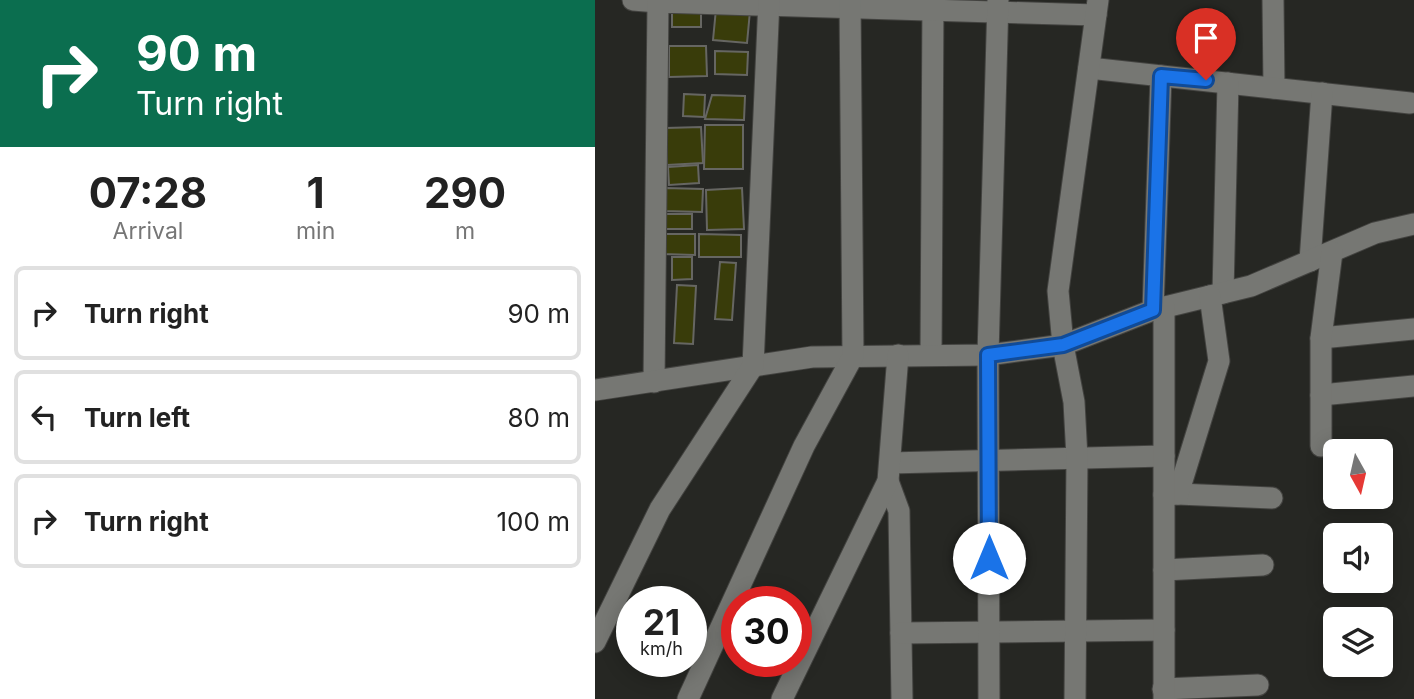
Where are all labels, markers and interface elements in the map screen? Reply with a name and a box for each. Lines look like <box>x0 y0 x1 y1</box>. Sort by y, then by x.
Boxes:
pin <box>1176 8 1236 80</box>
icon: arrive <box>1187 19 1225 57</box>
text: 90 m <box>136 24 257 83</box>
icon: right <box>21 28 112 119</box>
text: Turn right <box>136 84 283 123</box>
text: 07:28 <box>89 167 207 218</box>
text: 1 <box>307 167 325 218</box>
text: 290 <box>424 167 506 218</box>
text: Arrival <box>113 217 183 245</box>
text: min <box>296 217 335 245</box>
text: m <box>455 217 475 245</box>
icon: right <box>25 294 63 332</box>
text: Turn right <box>84 298 209 329</box>
text: 90 m <box>507 298 570 329</box>
icon: left <box>25 398 63 436</box>
text: Turn left <box>84 402 190 433</box>
text: 80 m <box>507 402 570 433</box>
north arrow <box>1323 439 1393 509</box>
map controls <box>1323 439 1393 677</box>
icon: right <box>25 502 63 540</box>
text: Turn right <box>84 506 209 537</box>
text: 100 m <box>497 506 570 537</box>
position arrow <box>952 521 1026 595</box>
button: sound <box>1323 523 1393 593</box>
speed limit sign: 30 <box>721 586 812 677</box>
text: 21 <box>643 601 680 643</box>
button: layers <box>1323 607 1393 677</box>
text: km/h <box>640 638 683 659</box>

